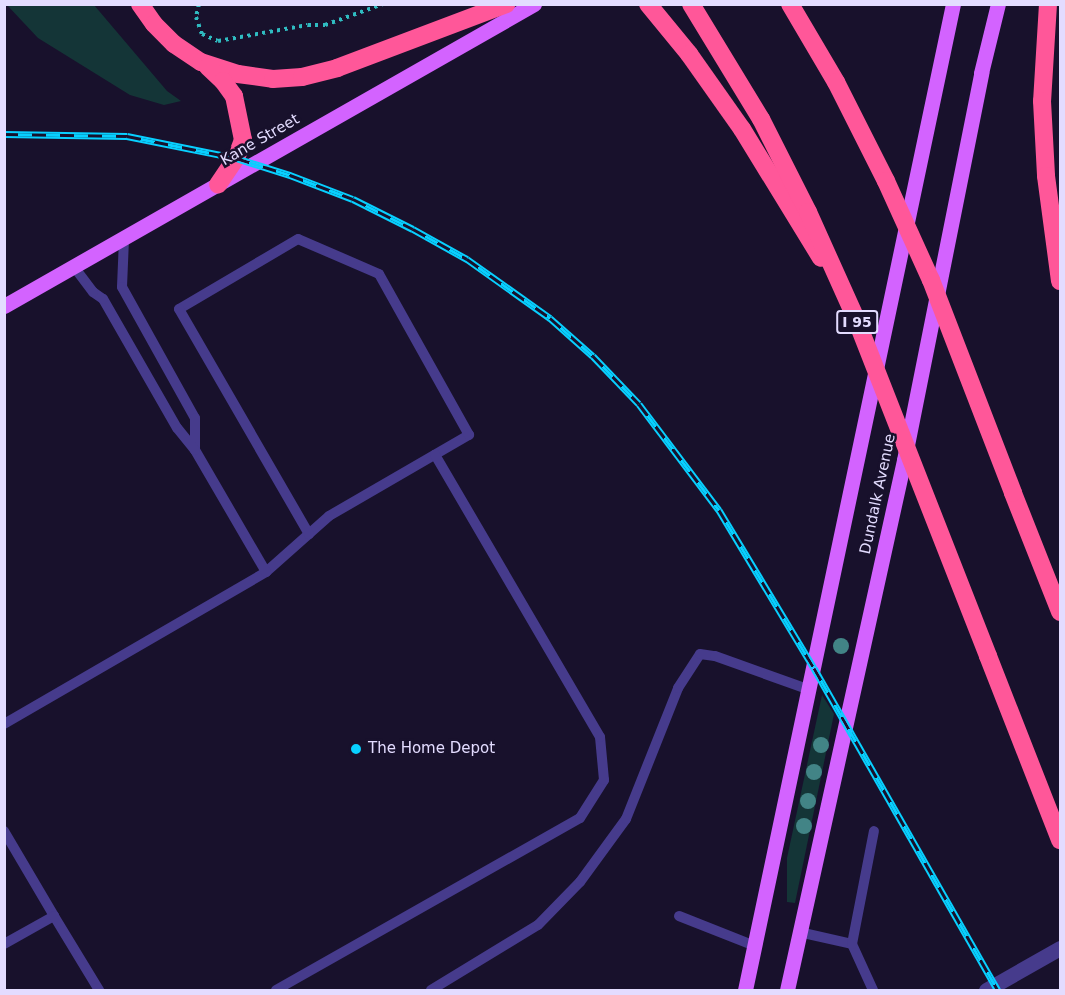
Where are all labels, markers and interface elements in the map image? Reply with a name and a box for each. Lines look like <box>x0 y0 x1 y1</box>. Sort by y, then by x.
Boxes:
street label: Kane Street <box>217 110 303 170</box>
road number: I 95 <box>836 311 878 333</box>
street label: Dundalk Avenue <box>856 432 900 556</box>
place label: The Home Depot <box>368 740 495 758</box>
marker: The Home Depot <box>349 742 363 756</box>

